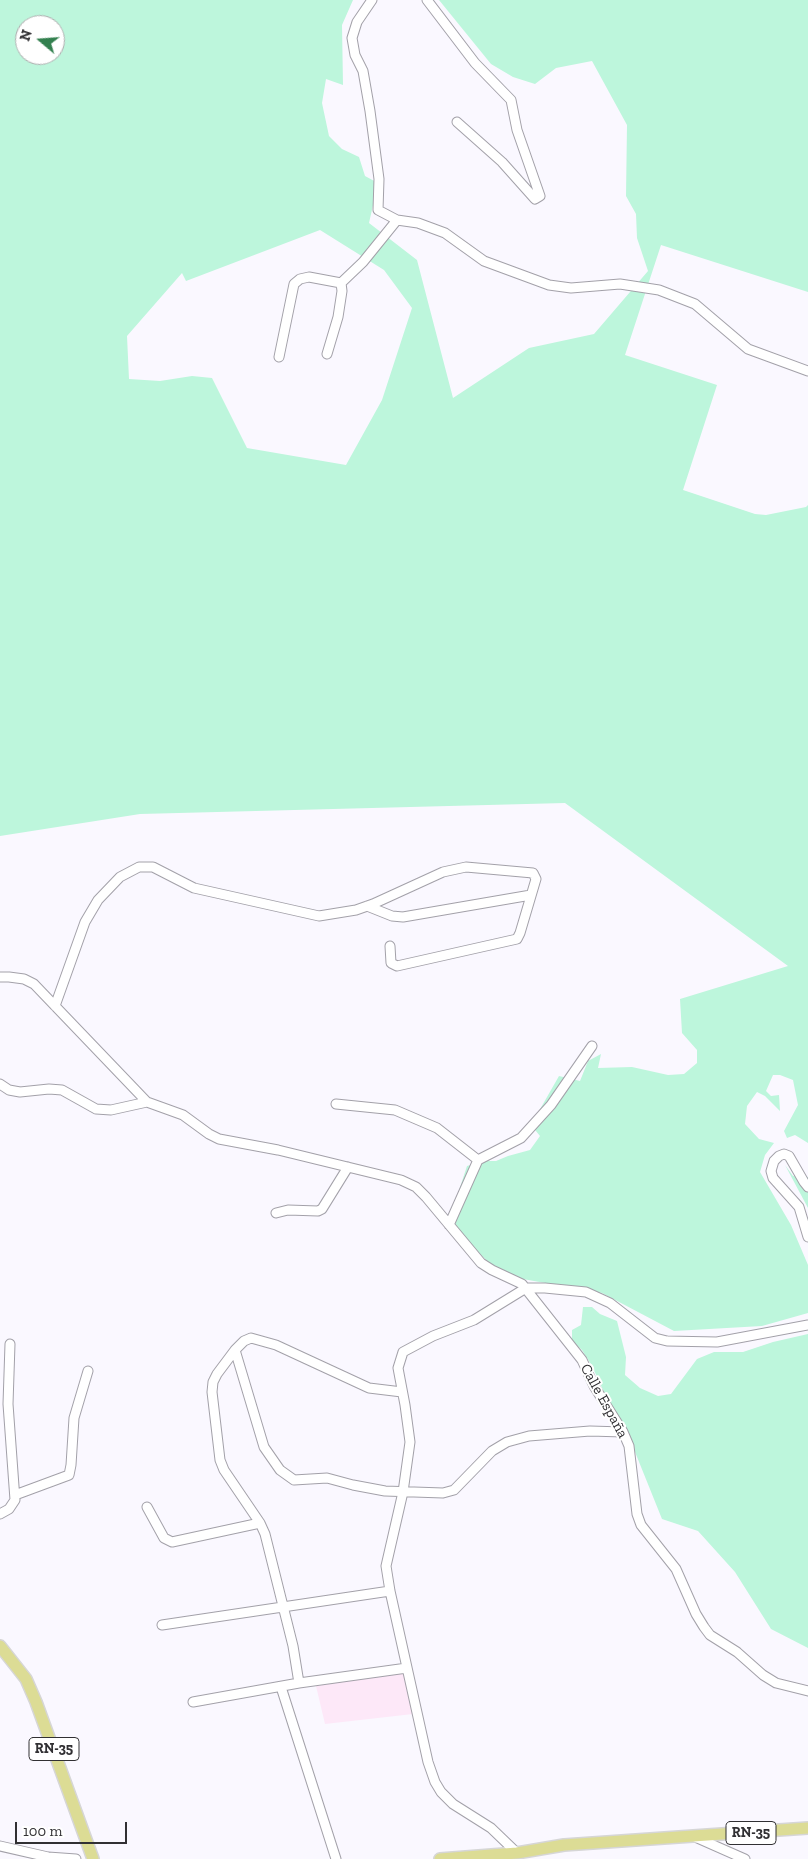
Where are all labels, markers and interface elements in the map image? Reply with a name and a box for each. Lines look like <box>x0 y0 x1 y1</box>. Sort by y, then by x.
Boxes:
north arrow <box>15 15 65 65</box>
text: N <box>16 28 36 43</box>
street label: Calle España <box>576 1361 632 1441</box>
road number: RN-35 <box>29 1738 79 1760</box>
scale bar <box>18 1812 130 1844</box>
text: 100 m <box>23 1822 62 1840</box>
road number: RN-35 <box>726 1822 776 1845</box>

